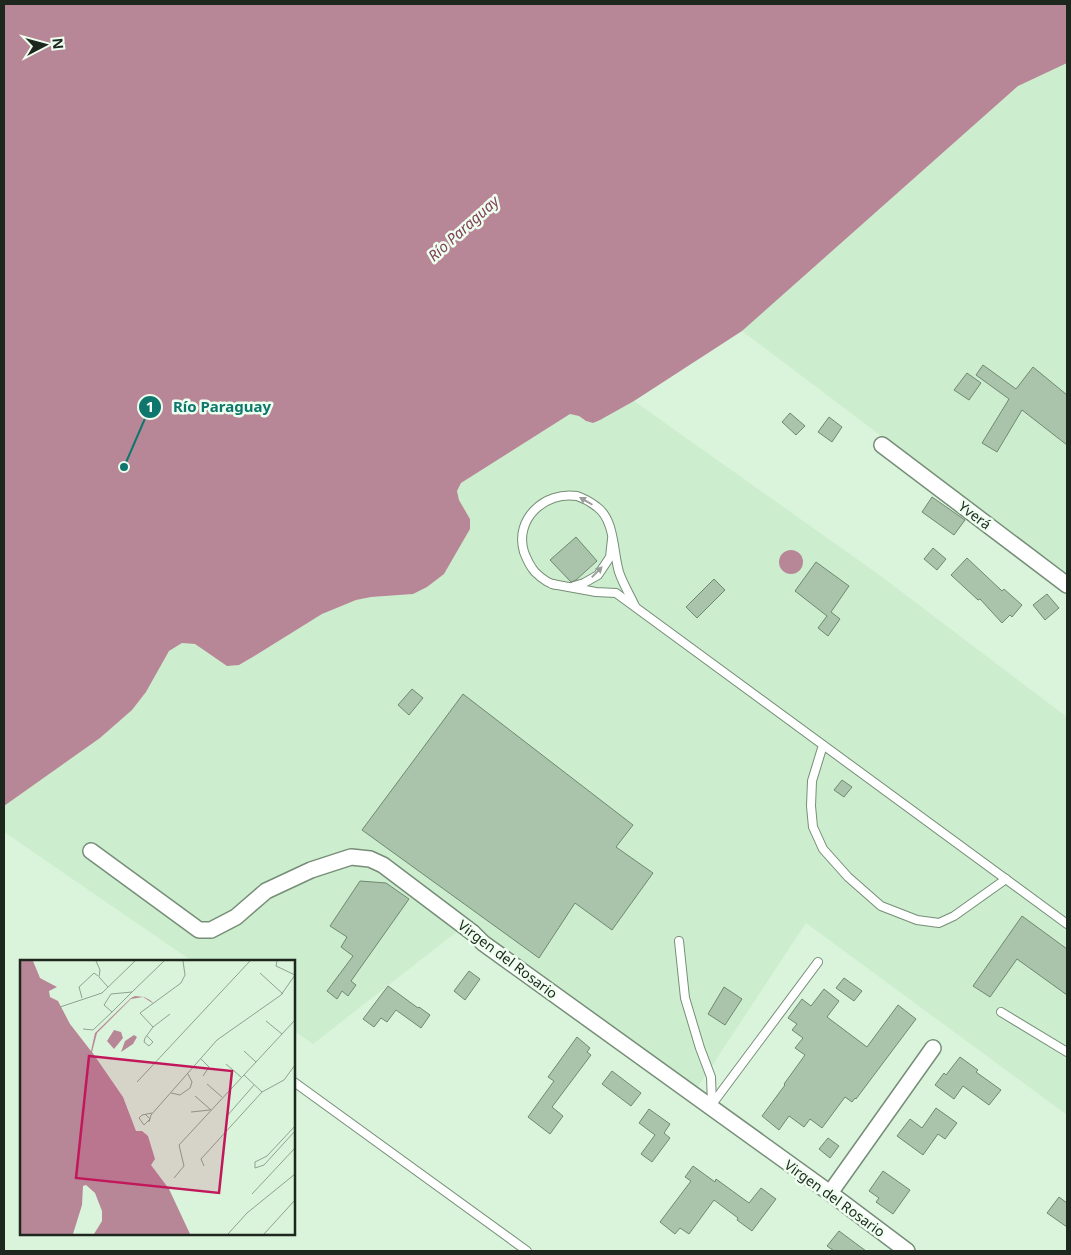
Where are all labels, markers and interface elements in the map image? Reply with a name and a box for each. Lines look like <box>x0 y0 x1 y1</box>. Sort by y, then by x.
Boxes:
north arrow <box>20 20 70 70</box>
text: N <box>48 37 68 50</box>
water label: Río Paraguay <box>423 190 503 265</box>
callout: Río Paraguay <box>138 392 281 422</box>
text: 1 <box>146 396 154 416</box>
text: Río Paraguay <box>173 396 271 416</box>
street label: Yverá <box>955 496 995 534</box>
one-way arrow <box>579 497 594 505</box>
one-way arrow <box>592 566 603 579</box>
street label: Virgen del Rosario <box>454 915 562 1003</box>
inset map <box>20 960 295 1235</box>
street label: Virgen del Rosario <box>781 1155 889 1241</box>

